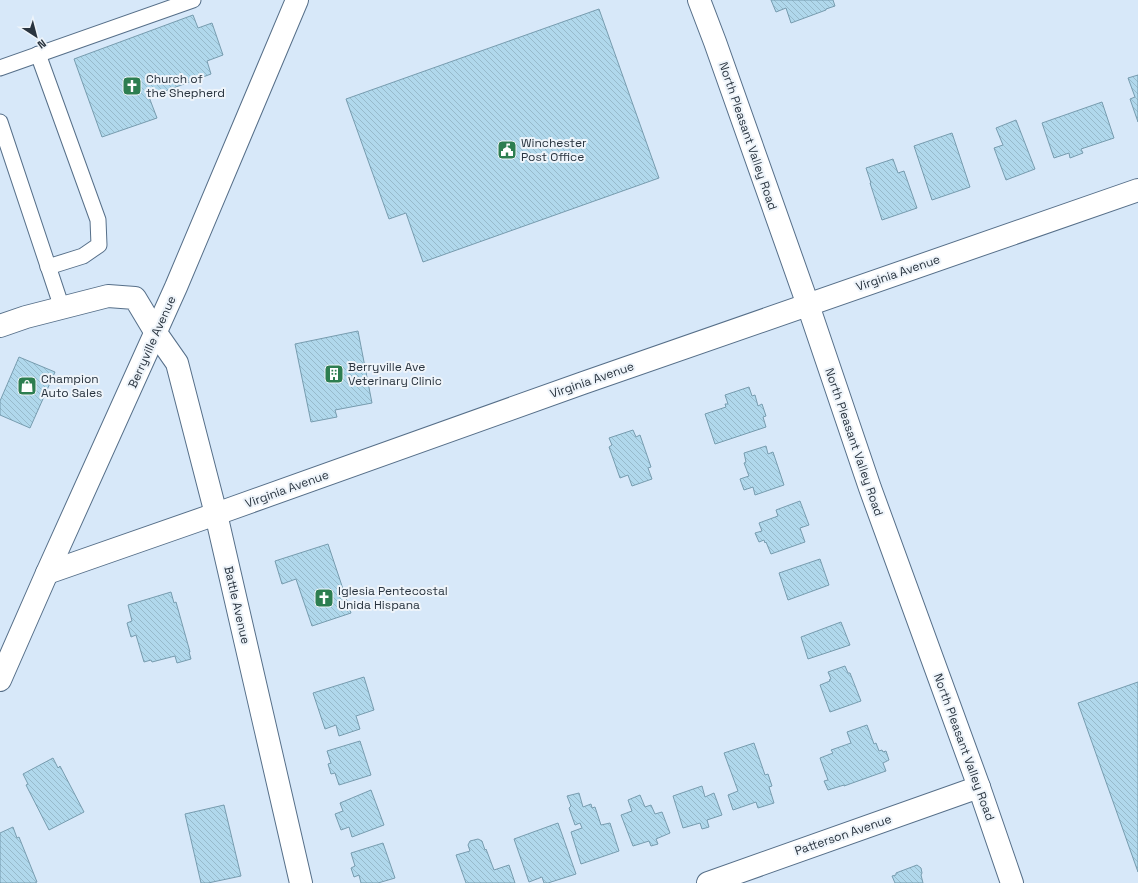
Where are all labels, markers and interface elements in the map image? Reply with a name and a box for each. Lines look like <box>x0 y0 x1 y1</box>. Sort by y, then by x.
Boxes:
north arrow <box>16 16 56 56</box>
text: N <box>35 36 49 52</box>
street label: North Pleasant Valley Road <box>715 60 781 212</box>
place label: Church of the Shepherd <box>146 71 225 101</box>
church icon: Church of the Shepherd <box>121 75 143 97</box>
place label: Winchester Post Office <box>521 135 587 165</box>
public building icon: Winchester Post Office <box>496 139 518 161</box>
street label: Virginia Avenue <box>854 251 942 295</box>
street label: Berryville Avenue <box>125 293 179 391</box>
street label: Virginia Avenue <box>548 358 636 402</box>
place label: Berryville Ave Veterinary Clinic <box>348 359 442 389</box>
building icon: Berryville Ave Veterinary Clinic <box>323 363 345 385</box>
street label: North Pleasant Valley Road <box>821 366 887 518</box>
place label: Champion Auto Sales <box>41 371 102 401</box>
shop icon: Champion Auto Sales <box>16 375 38 397</box>
street label: Virginia Avenue <box>243 466 331 512</box>
street label: Battle Avenue <box>220 564 254 646</box>
place label: Iglesia Pentecostal Unida Hispana <box>338 583 448 613</box>
church icon: Iglesia Pentecostal Unida Hispana <box>313 587 335 609</box>
street label: North Pleasant Valley Road <box>930 671 998 823</box>
street label: Patterson Avenue <box>793 811 893 859</box>

